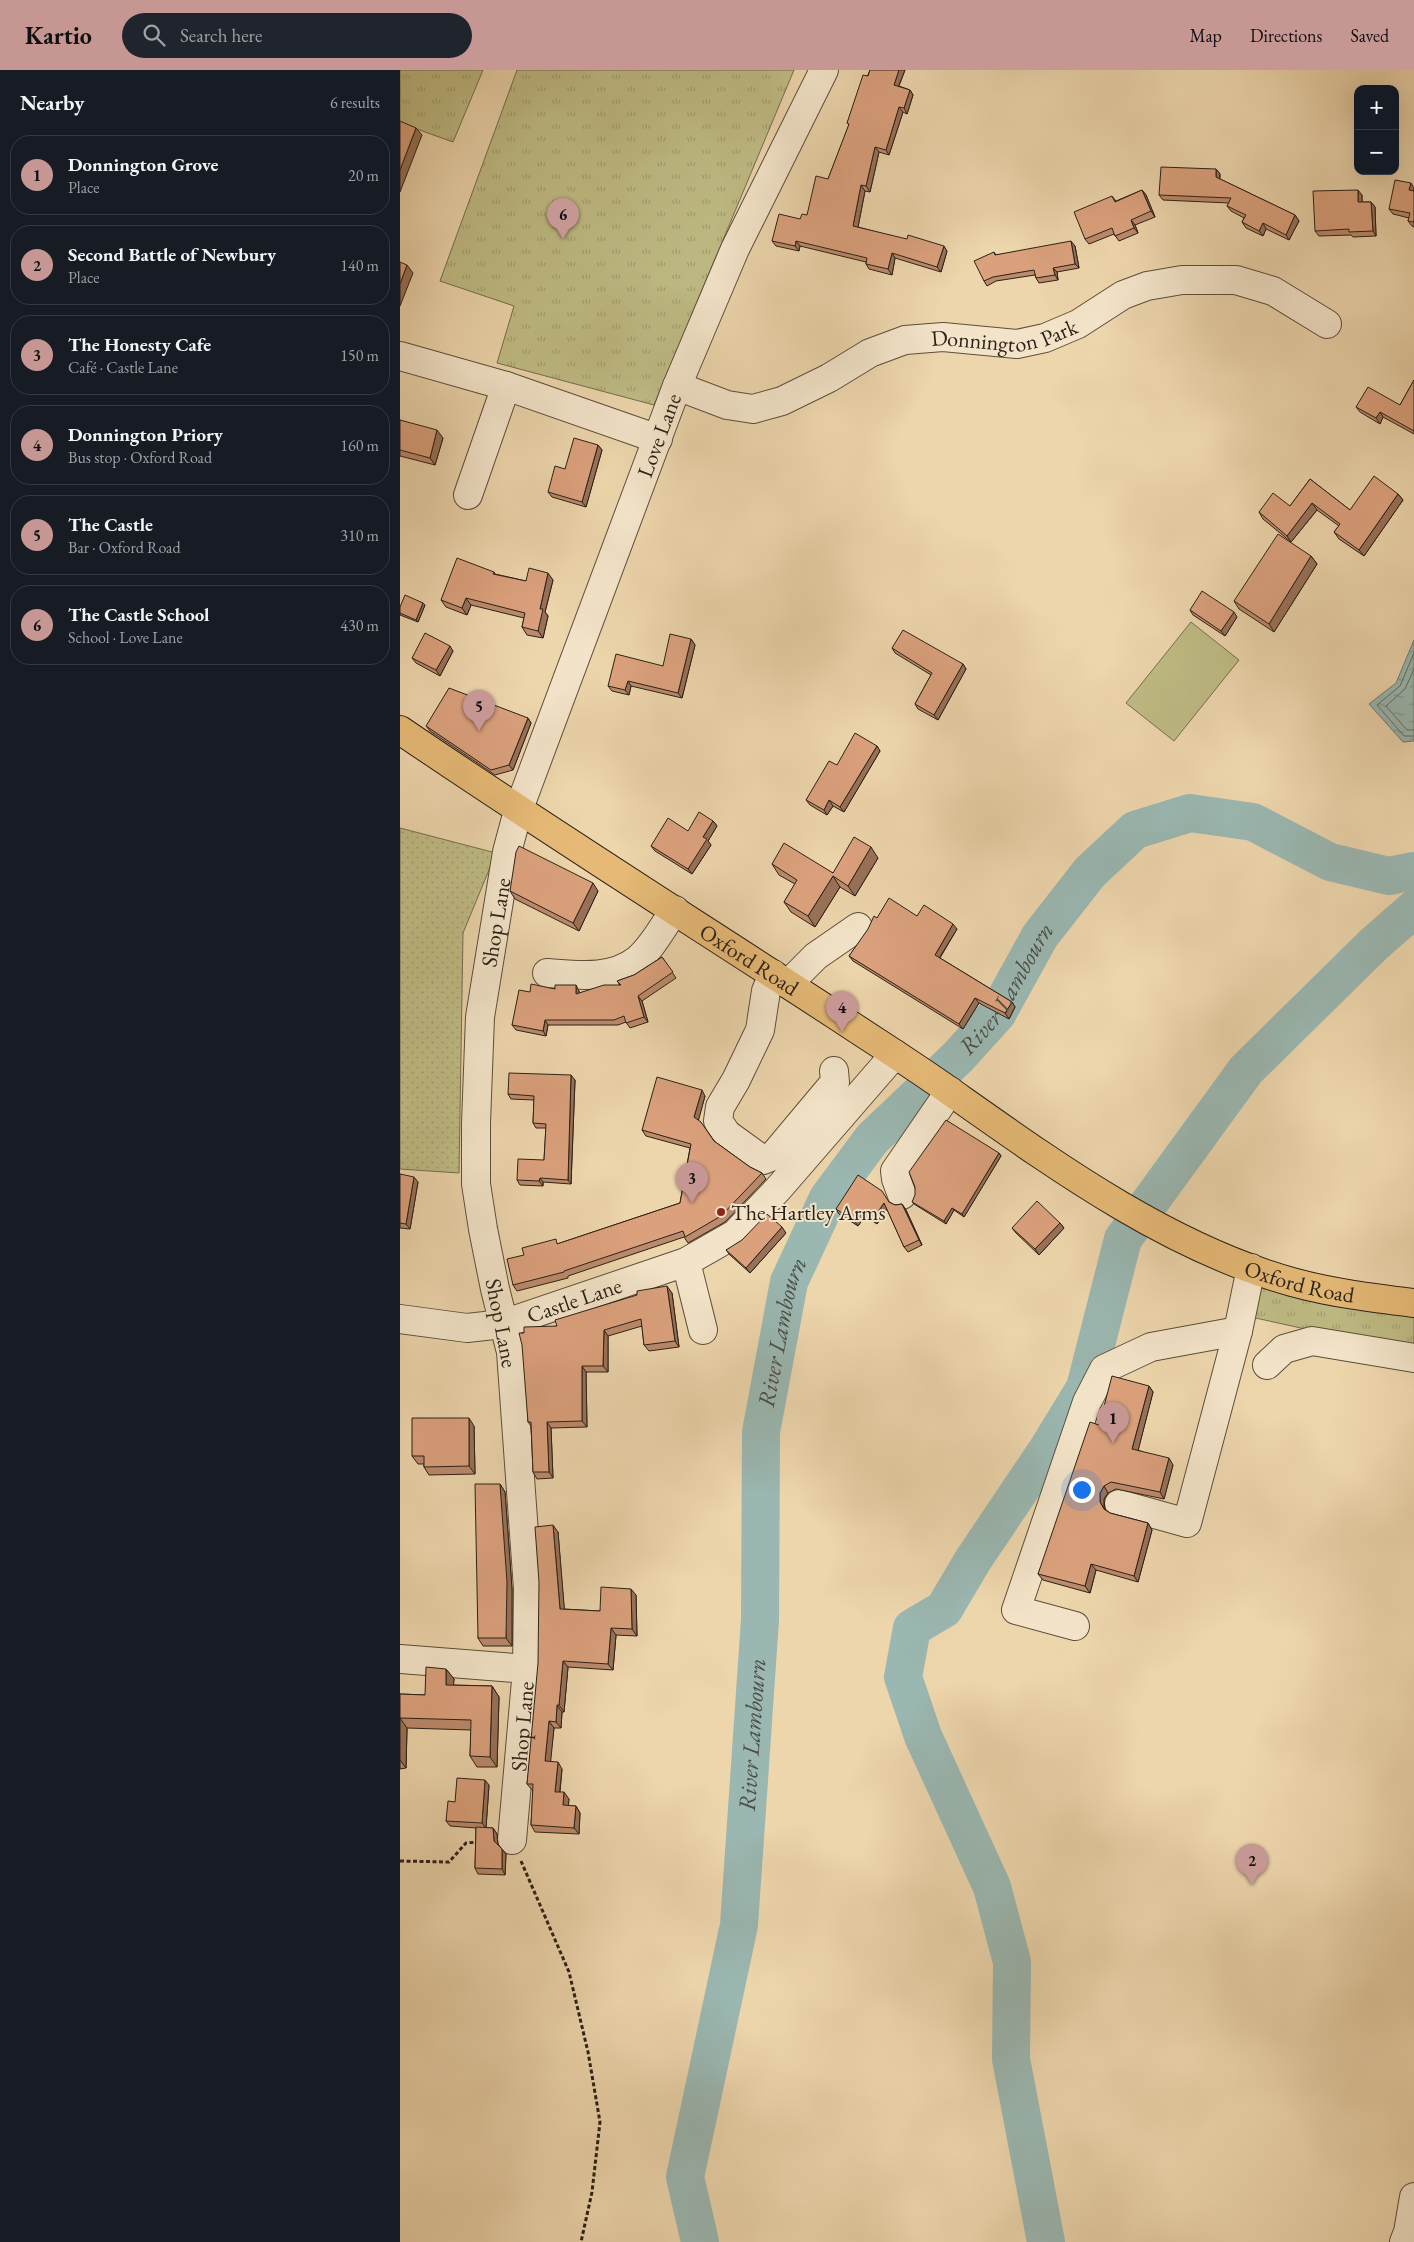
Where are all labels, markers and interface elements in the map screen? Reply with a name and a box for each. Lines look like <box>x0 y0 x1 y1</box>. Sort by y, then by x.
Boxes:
search box <box>122 13 472 58</box>
text: Kartio <box>25 20 92 51</box>
icon: search <box>140 21 168 49</box>
text: Search here <box>180 23 262 48</box>
text: Map <box>1190 24 1222 47</box>
text: Directions <box>1250 24 1322 47</box>
text: Saved <box>1350 24 1389 47</box>
map controls <box>1354 85 1399 175</box>
button: + <box>1354 85 1399 130</box>
text: Nearby <box>20 89 84 116</box>
text: 6 results <box>330 92 380 113</box>
button: − <box>1354 130 1399 175</box>
text: Donnington Grove <box>68 152 219 177</box>
text: 1 <box>33 165 41 186</box>
text: 20 m <box>348 165 379 186</box>
text: Place <box>68 177 100 198</box>
pin: 6 <box>547 198 579 239</box>
text: Second Battle of Newbury <box>68 242 276 267</box>
text: 2 <box>33 255 41 276</box>
text: 140 m <box>340 255 379 276</box>
text: Place <box>68 267 100 288</box>
street label: Donnington Park <box>930 312 1082 359</box>
text: The Honesty Cafe <box>68 332 211 357</box>
text: 3 <box>33 345 41 366</box>
text: 150 m <box>340 345 379 366</box>
text: Café · Castle Lane <box>68 357 178 378</box>
street label: Love Lane <box>630 389 688 481</box>
text: Donnington Priory <box>68 422 223 447</box>
text: 4 <box>33 435 41 456</box>
text: 160 m <box>340 435 379 456</box>
text: Bus stop · Oxford Road <box>68 447 212 468</box>
text: The Castle <box>68 512 153 537</box>
text: 5 <box>33 525 41 546</box>
text: 310 m <box>340 525 379 546</box>
text: Bar · Oxford Road <box>68 537 181 558</box>
text: The Castle School <box>68 602 209 627</box>
text: 6 <box>33 615 41 636</box>
text: 430 m <box>340 615 379 636</box>
text: School · Love Lane <box>68 627 183 648</box>
pin: 5 <box>463 690 495 731</box>
street label: Shop Lane <box>474 875 518 969</box>
water label: River Lambourn <box>951 916 1060 1061</box>
street label: Oxford Road <box>694 917 805 1003</box>
pin: 4 <box>826 991 858 1032</box>
pin: 3 <box>676 1162 708 1203</box>
place label: The Hartley Arms <box>731 1198 886 1227</box>
marker: The Hartley Arms <box>715 1206 727 1218</box>
water label: River Lambourn <box>750 1252 813 1410</box>
street label: Oxford Road <box>1240 1254 1357 1310</box>
street label: Castle Lane <box>523 1271 626 1330</box>
street label: Shop Lane <box>479 1276 524 1370</box>
pin: 1 <box>1097 1402 1129 1443</box>
your location <box>1069 1477 1095 1503</box>
water label: River Lambourn <box>731 1658 772 1812</box>
street label: Shop Lane <box>504 1680 541 1773</box>
pin: 2 <box>1236 1844 1268 1885</box>

